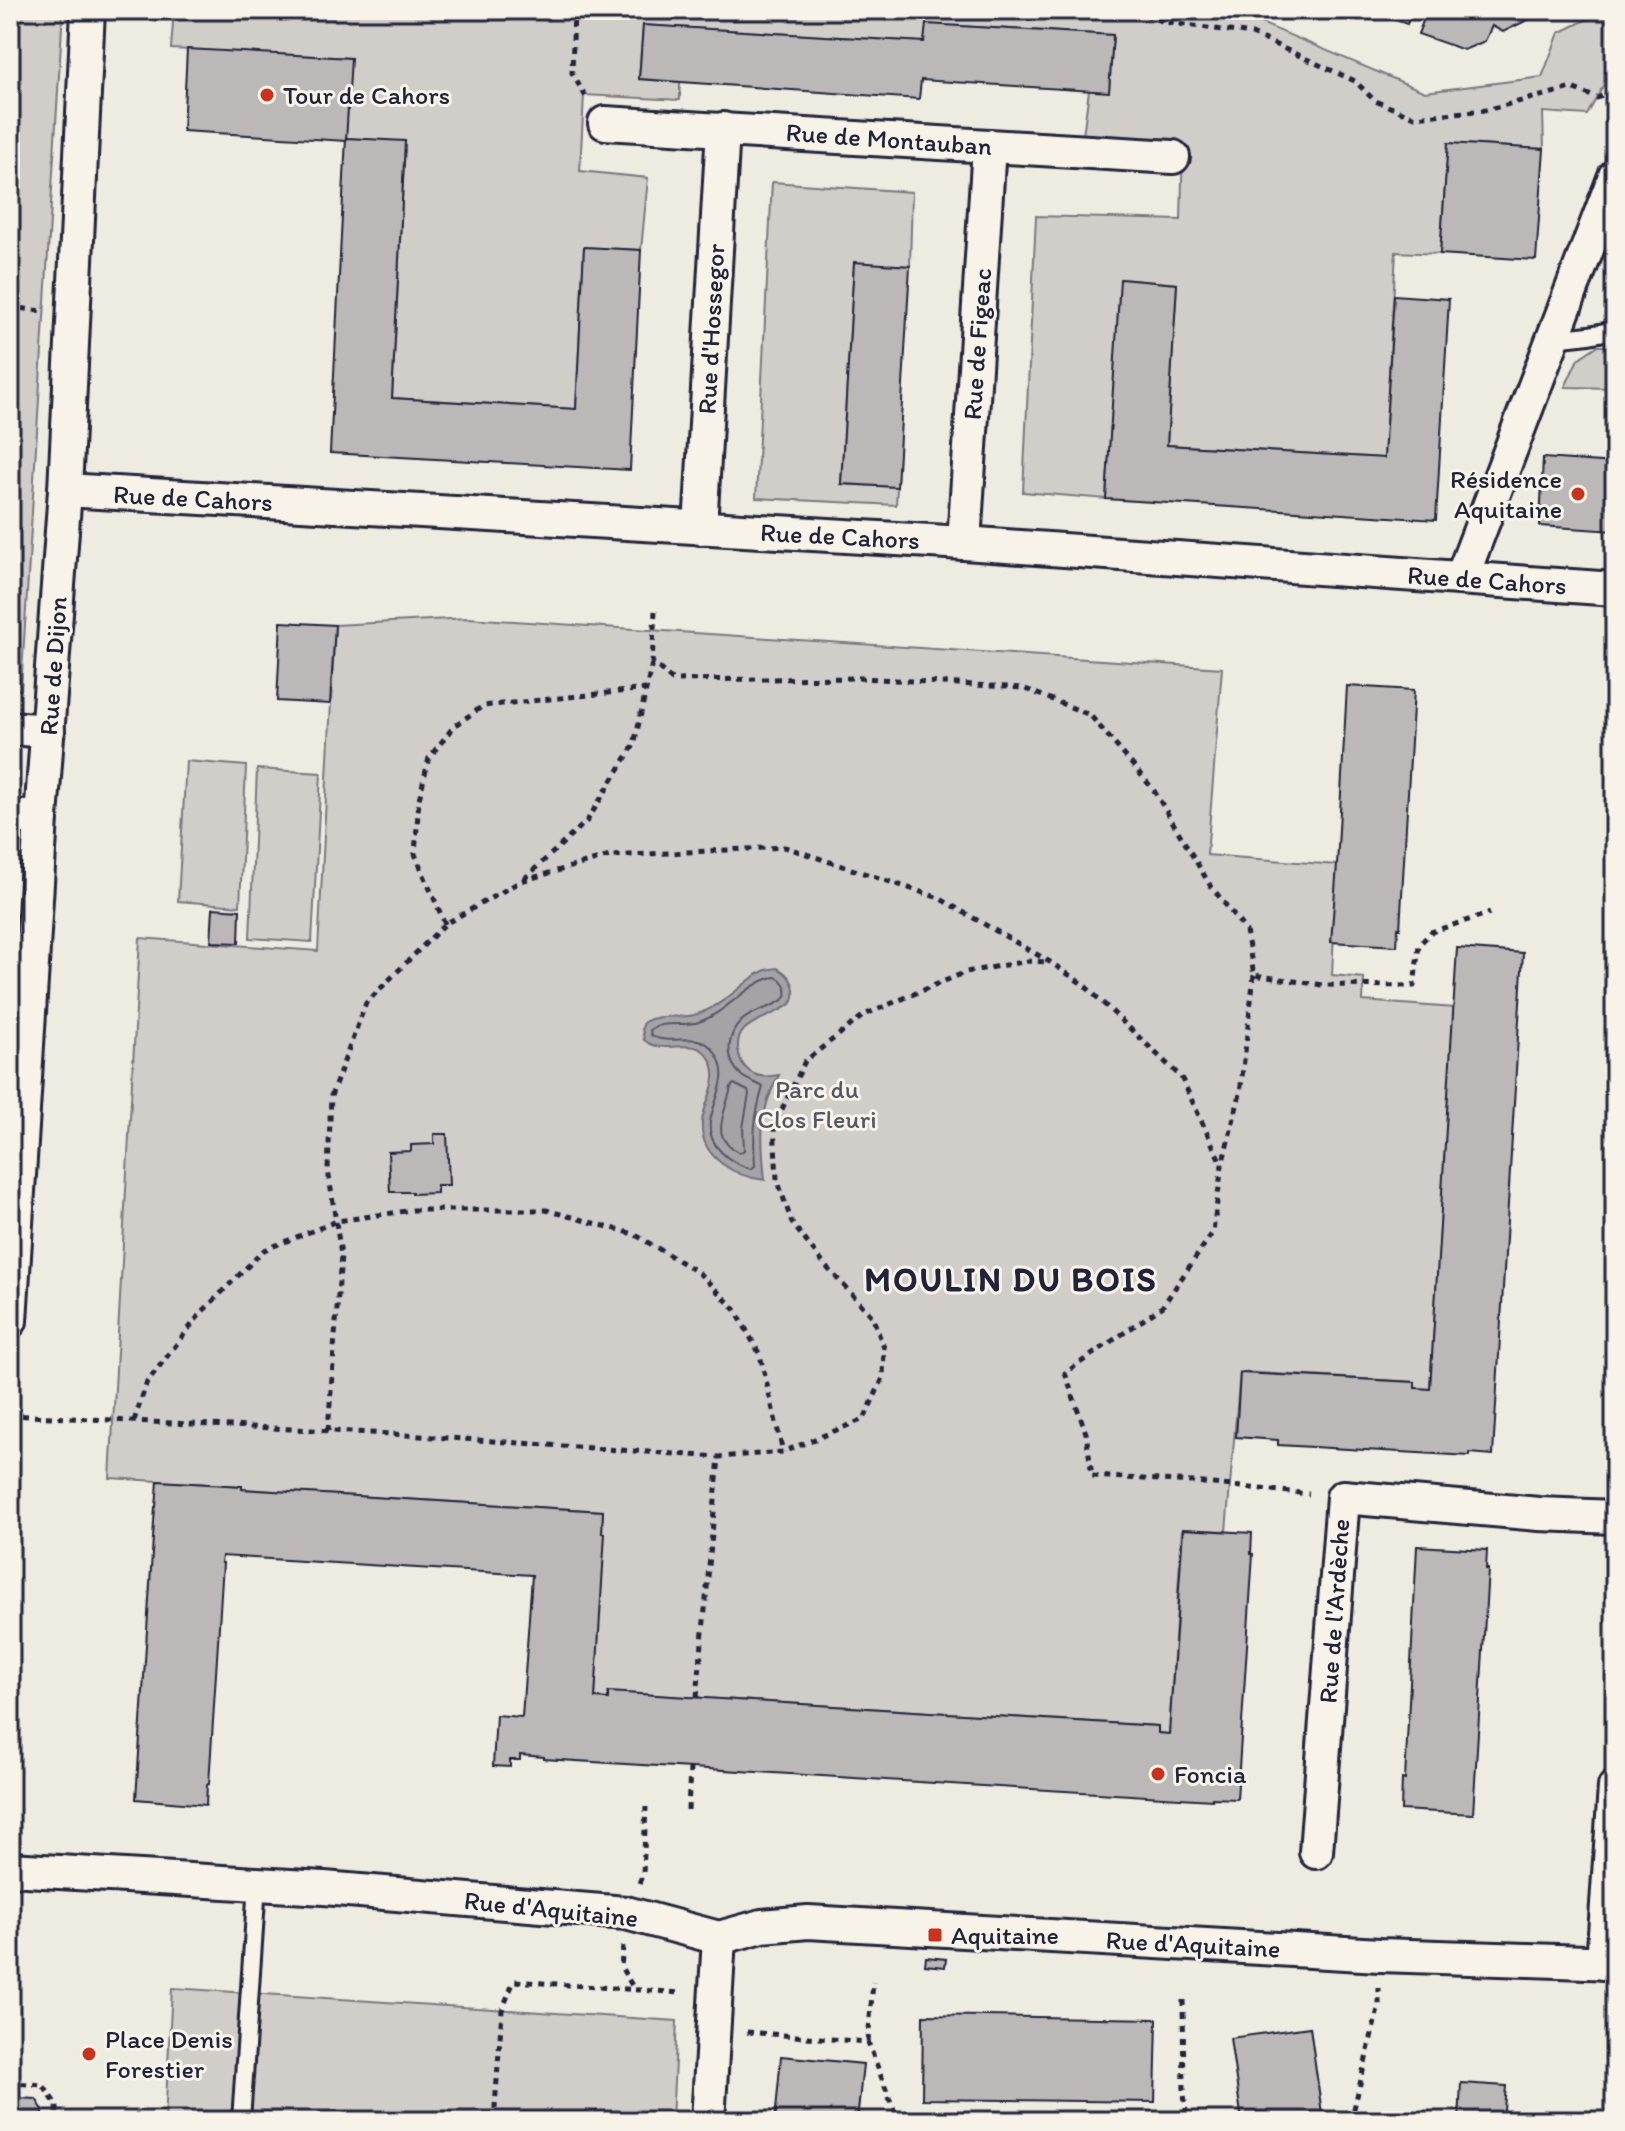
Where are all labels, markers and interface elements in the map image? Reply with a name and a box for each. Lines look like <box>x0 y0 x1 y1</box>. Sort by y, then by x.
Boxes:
place label: Tour de Cahors <box>283 79 450 111</box>
marker: Tour de Cahors <box>258 86 276 104</box>
street label: Rue de Montauban <box>785 116 993 162</box>
street label: Rue d'Hossegor <box>691 243 731 415</box>
street label: Rue de Figeac <box>956 267 998 421</box>
place label: Résidence Aquitaine <box>1450 463 1562 525</box>
street label: Rue de Cahors <box>112 478 274 518</box>
marker: Résidence Aquitaine <box>1569 485 1587 503</box>
street label: Rue de Cahors <box>759 516 921 556</box>
street label: Rue de Cahors <box>1406 558 1568 602</box>
street label: Rue de Dijon <box>32 595 74 737</box>
park label: Parc du Clos Fleuri <box>757 1073 877 1135</box>
district label: MOULIN DU BOIS <box>864 1259 1158 1300</box>
street label: Rue de l'Ardèche <box>1312 1518 1356 1704</box>
place label: Foncia <box>1174 1758 1247 1790</box>
marker: Foncia <box>1149 1765 1167 1783</box>
street label: Rue d'Aquitaine <box>462 1884 640 1934</box>
place label: Aquitaine <box>951 1919 1059 1951</box>
street label: Rue d'Aquitaine <box>1105 1923 1281 1965</box>
marker: Aquitaine <box>926 1926 944 1944</box>
place label: Place Denis Forestier <box>105 2023 233 2085</box>
marker: Place Denis Forestier <box>80 2045 98 2063</box>

